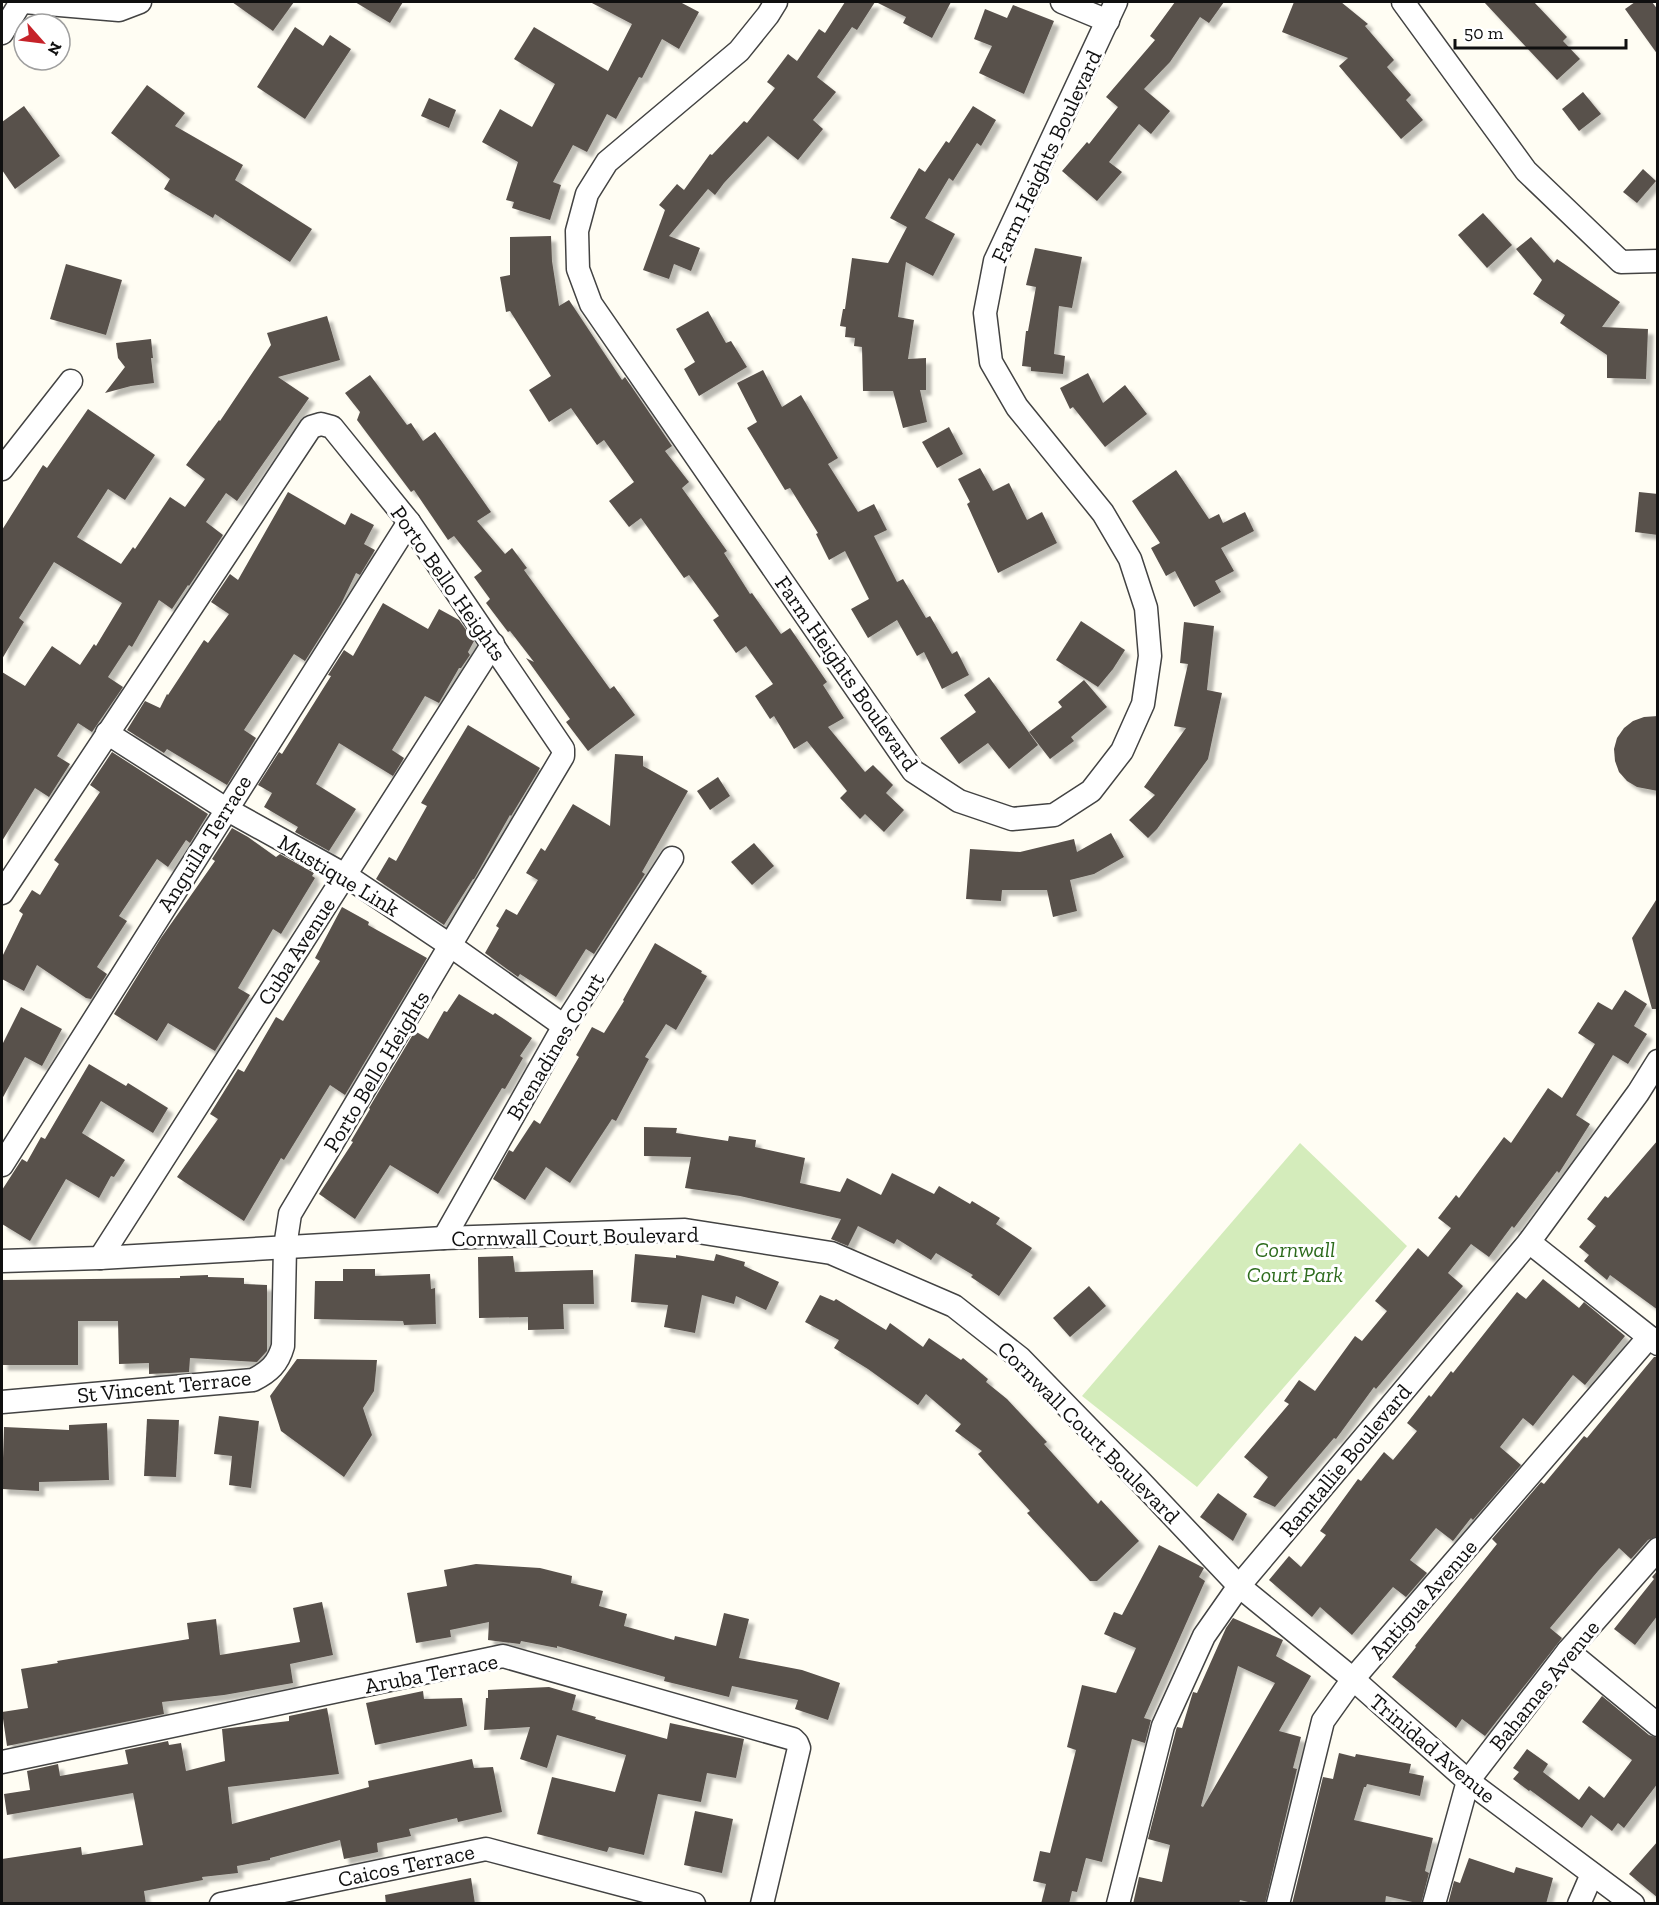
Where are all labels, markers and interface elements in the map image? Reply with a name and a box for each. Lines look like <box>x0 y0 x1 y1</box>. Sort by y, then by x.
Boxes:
north arrow <box>12 12 72 72</box>
scale bar <box>1455 12 1626 50</box>
text: 50 m <box>1464 22 1504 44</box>
text: N <box>44 39 66 59</box>
street label: Farm Heights Boulevard <box>985 46 1108 267</box>
street label: Porto Bello Heights <box>385 500 512 666</box>
street label: Farm Heights Boulevard <box>769 571 924 776</box>
street label: Anguilla Terrace <box>152 770 257 917</box>
street label: Mustique Link <box>273 829 405 923</box>
street label: Cuba Avenue <box>252 892 341 1010</box>
street label: Brenadines Court <box>501 967 610 1125</box>
street label: Porto Bello Heights <box>318 986 435 1157</box>
street label: Cornwall Court Boulevard <box>451 1221 699 1252</box>
park label: Cornwall Court Park <box>1247 1236 1343 1288</box>
street label: Cornwall Court Boulevard <box>992 1335 1186 1529</box>
street label: St Vincent Terrace <box>76 1364 252 1409</box>
street label: Ramtallie Boulevard <box>1274 1378 1417 1542</box>
street label: Antigua Avenue <box>1364 1534 1483 1665</box>
street label: Bahamas Avenue <box>1484 1615 1605 1756</box>
street label: Aruba Terrace <box>362 1647 500 1700</box>
street label: Trinidad Avenue <box>1364 1688 1501 1809</box>
street label: Caicos Terrace <box>335 1838 477 1893</box>

